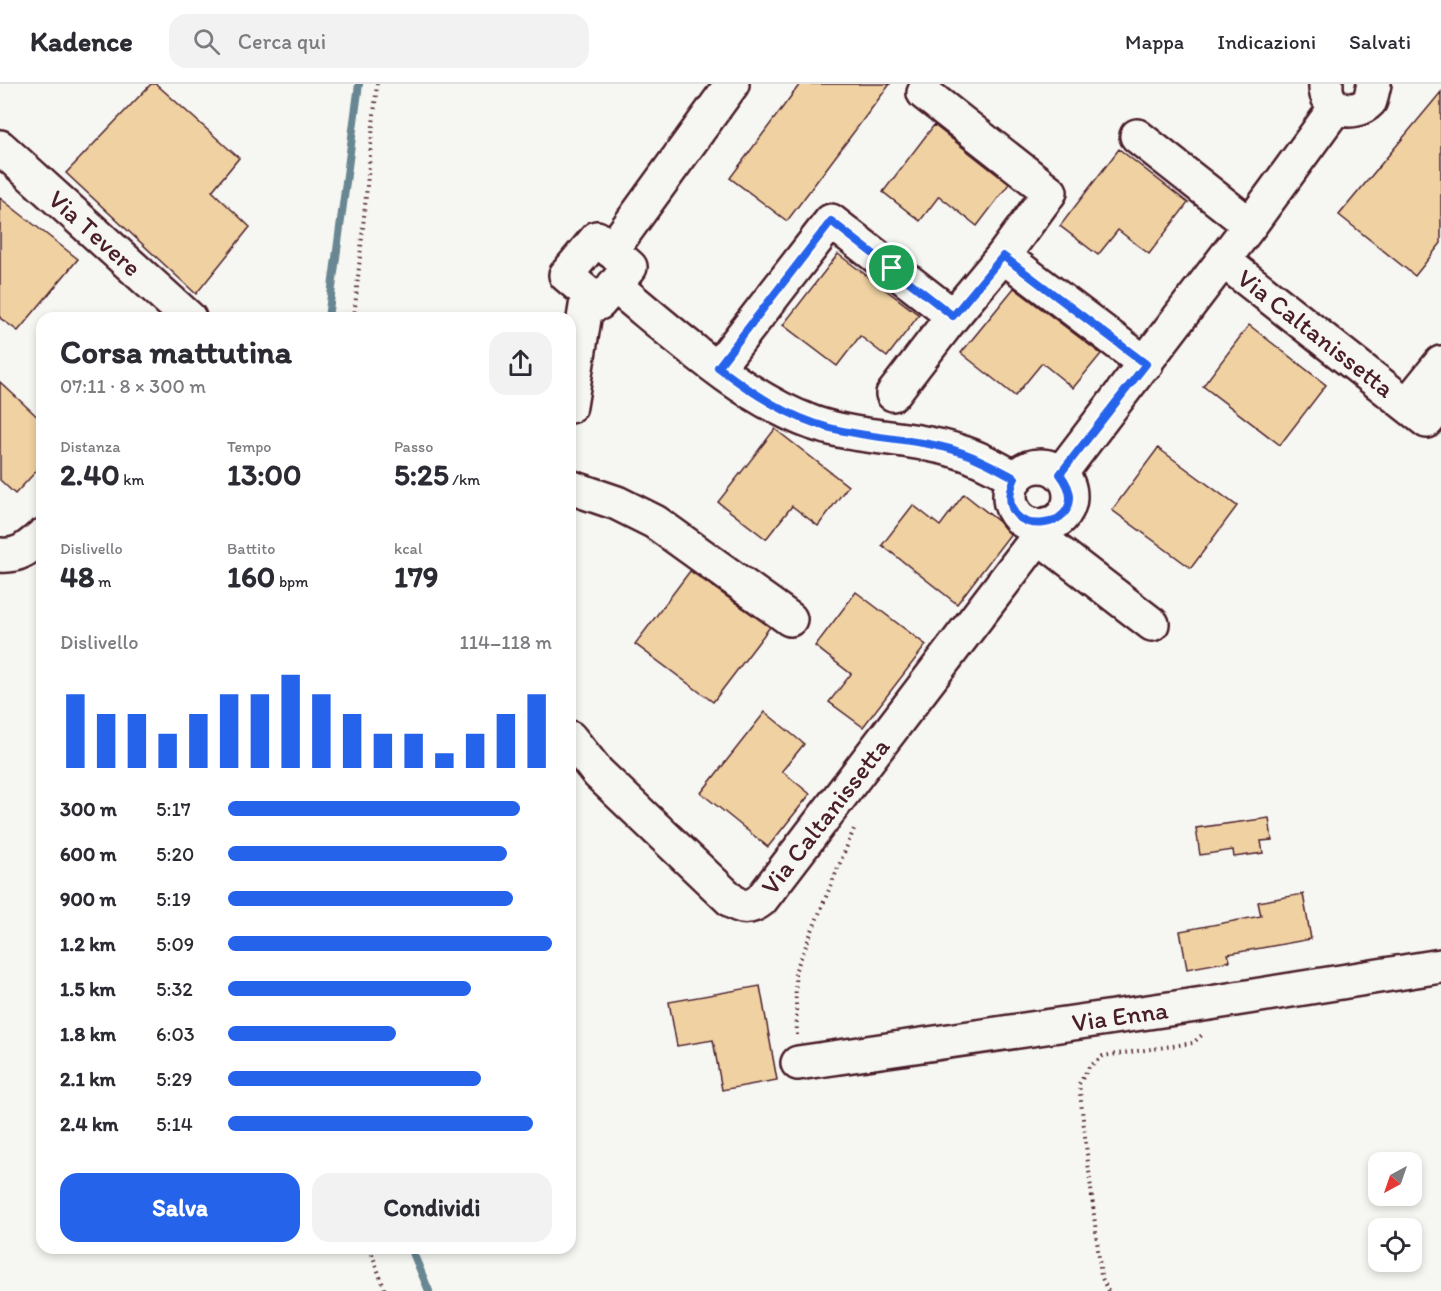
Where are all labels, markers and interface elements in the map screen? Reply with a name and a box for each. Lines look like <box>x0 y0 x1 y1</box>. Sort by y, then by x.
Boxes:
search box <box>169 14 589 68</box>
text: Kadence <box>30 24 133 58</box>
icon: search <box>190 25 223 58</box>
text: Cerca qui <box>238 28 326 55</box>
text: Mappa <box>1125 29 1184 54</box>
text: Indicazioni <box>1217 29 1316 54</box>
text: Salvati <box>1349 29 1411 54</box>
street label: Via Tevere <box>42 183 148 283</box>
pin <box>866 242 917 293</box>
icon: arrive <box>875 251 908 284</box>
street label: Via Caltanissetta <box>1231 262 1401 405</box>
text: Corsa mattutina <box>60 332 292 371</box>
button: share <box>489 332 552 395</box>
text: 07:11 · 8 × 300 m <box>60 374 206 398</box>
text: Distanza <box>60 437 120 456</box>
text: Tempo <box>227 437 272 456</box>
text: Passo <box>394 437 433 456</box>
text: 2.40 <box>60 456 120 493</box>
text: 13:00 <box>227 456 302 493</box>
text: 5:25 <box>394 456 449 493</box>
text: km <box>120 470 144 489</box>
text: /km <box>449 470 480 489</box>
text: Dislivello <box>60 539 123 558</box>
text: Battito <box>227 539 275 558</box>
text: kcal <box>394 539 422 558</box>
text: 48 <box>60 558 94 595</box>
text: 160 <box>227 558 275 595</box>
text: 179 <box>394 558 439 595</box>
text: m <box>94 572 112 591</box>
text: bpm <box>275 572 309 591</box>
text: Dislivello <box>60 630 139 654</box>
text: 114–118 m <box>459 630 552 654</box>
street label: Via Caltanissetta <box>754 731 897 901</box>
text: 300 m <box>60 797 117 821</box>
text: 5:17 <box>156 797 191 821</box>
text: 600 m <box>60 842 117 866</box>
text: 5:20 <box>156 842 194 866</box>
text: 900 m <box>60 887 116 911</box>
text: 5:19 <box>156 887 191 911</box>
text: 1.2 km <box>60 932 116 956</box>
text: 5:09 <box>156 932 194 956</box>
text: 1.5 km <box>60 977 116 1001</box>
text: 5:32 <box>156 977 193 1001</box>
street label: Via Enna <box>1070 993 1171 1039</box>
text: 1.8 km <box>60 1022 116 1046</box>
text: 6:03 <box>156 1022 195 1046</box>
text: 2.1 km <box>60 1067 116 1091</box>
text: 5:29 <box>156 1067 192 1091</box>
text: 2.4 km <box>60 1112 118 1136</box>
text: 5:14 <box>156 1112 193 1136</box>
north arrow <box>1368 1152 1422 1206</box>
map controls <box>1368 1152 1422 1272</box>
button: Salva <box>60 1173 300 1242</box>
button: Condividi <box>312 1173 552 1242</box>
button: locate <box>1368 1218 1422 1272</box>

